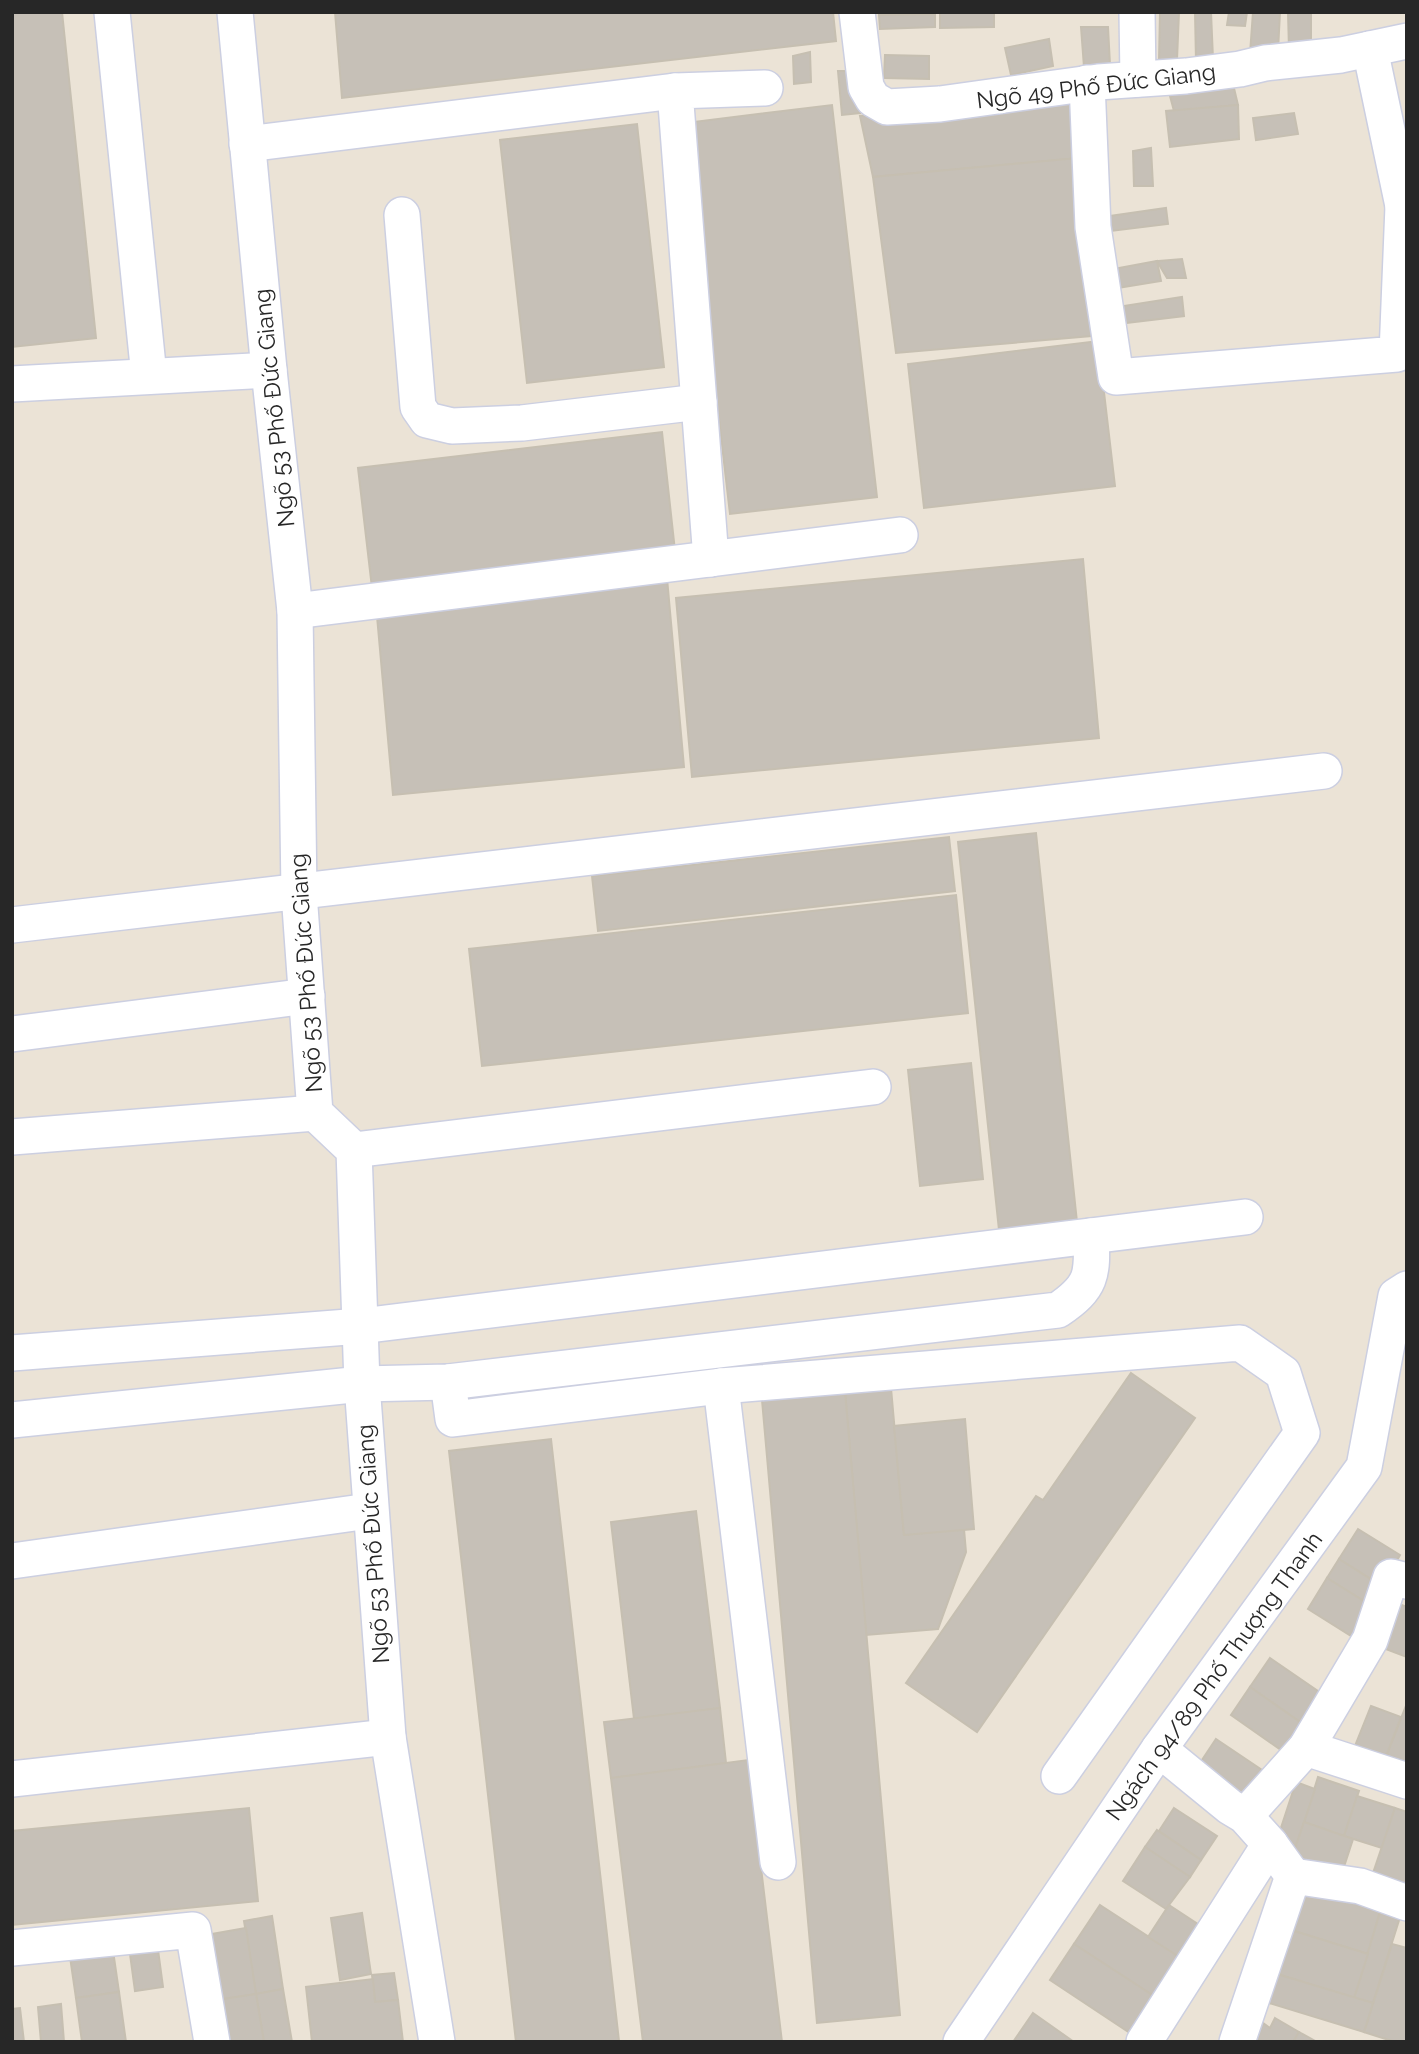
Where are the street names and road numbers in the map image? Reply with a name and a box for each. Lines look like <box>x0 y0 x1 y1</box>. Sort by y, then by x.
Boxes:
street label: Ngõ 49 Phố Đức Giang <box>975 57 1217 114</box>
street label: Ngõ 53 Phố Đức Giang <box>248 287 299 529</box>
street label: Ngõ 53 Phố Đức Giang <box>284 853 327 1094</box>
street label: Ngõ 53 Phố Đức Giang <box>351 1424 394 1665</box>
street label: Ngách 94/89 Phố Thượng Thanh <box>1100 1526 1327 1825</box>

